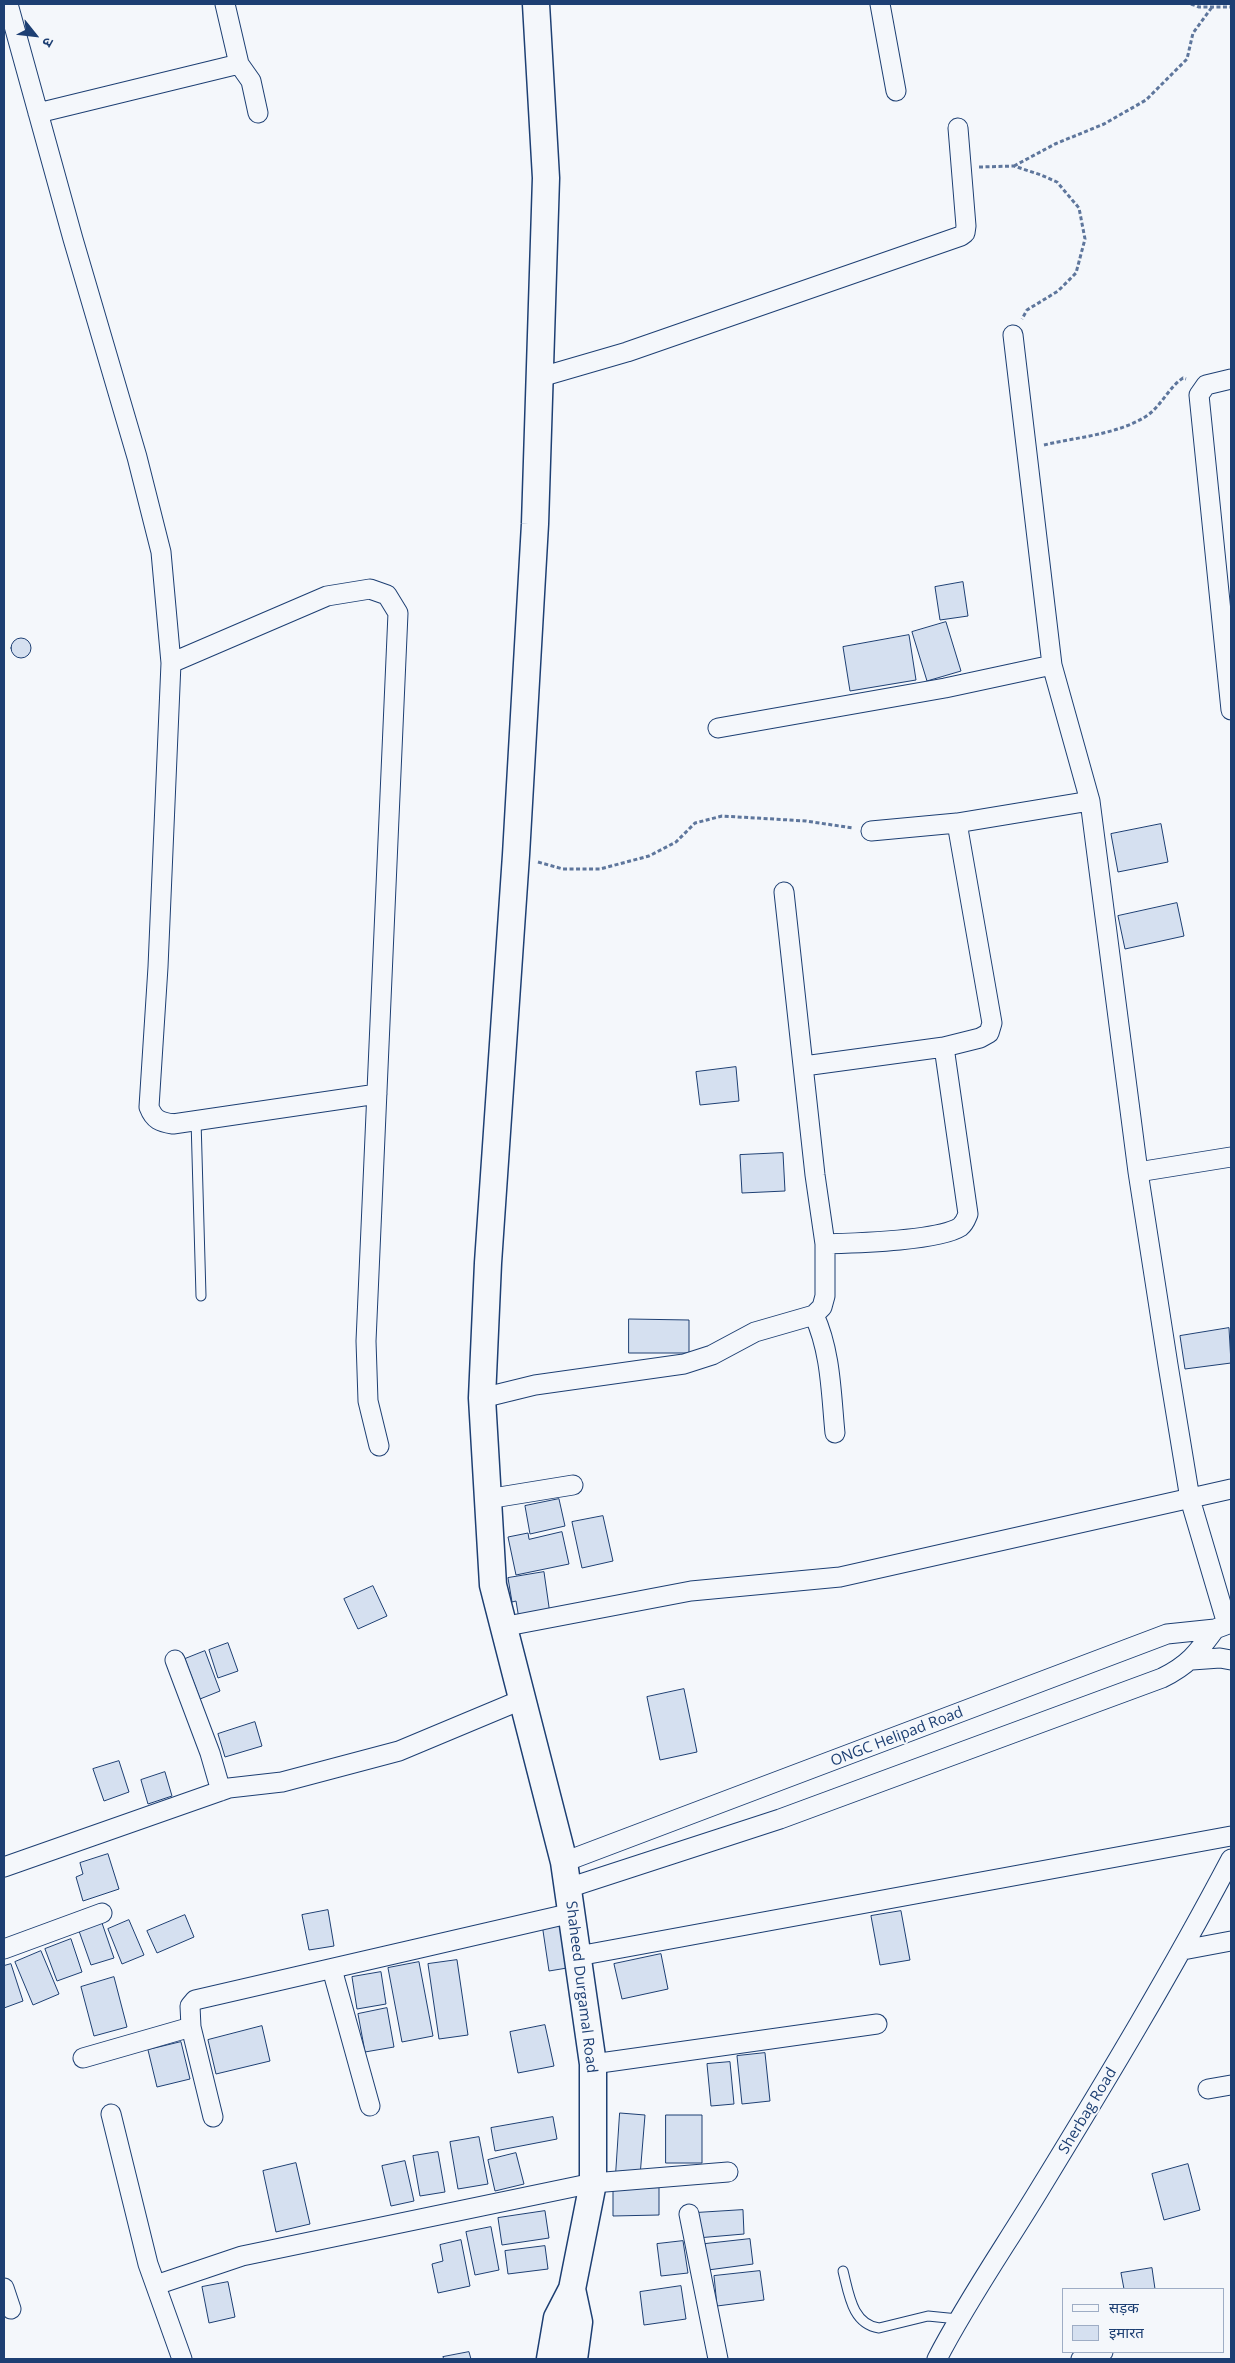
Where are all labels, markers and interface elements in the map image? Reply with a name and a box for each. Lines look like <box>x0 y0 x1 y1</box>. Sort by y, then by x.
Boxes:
north arrow <box>10 10 60 60</box>
text: उ <box>38 34 59 51</box>
street label: ONGC Helipad Road <box>828 1703 966 1771</box>
street label: Shaheed Durgamal Road <box>562 1900 600 2074</box>
street label: Sherbag Road <box>1055 2065 1121 2157</box>
legend <box>1062 2288 1225 2353</box>
text: सड़क <box>1109 2297 1139 2317</box>
text: इमारत <box>1109 2322 1144 2342</box>

